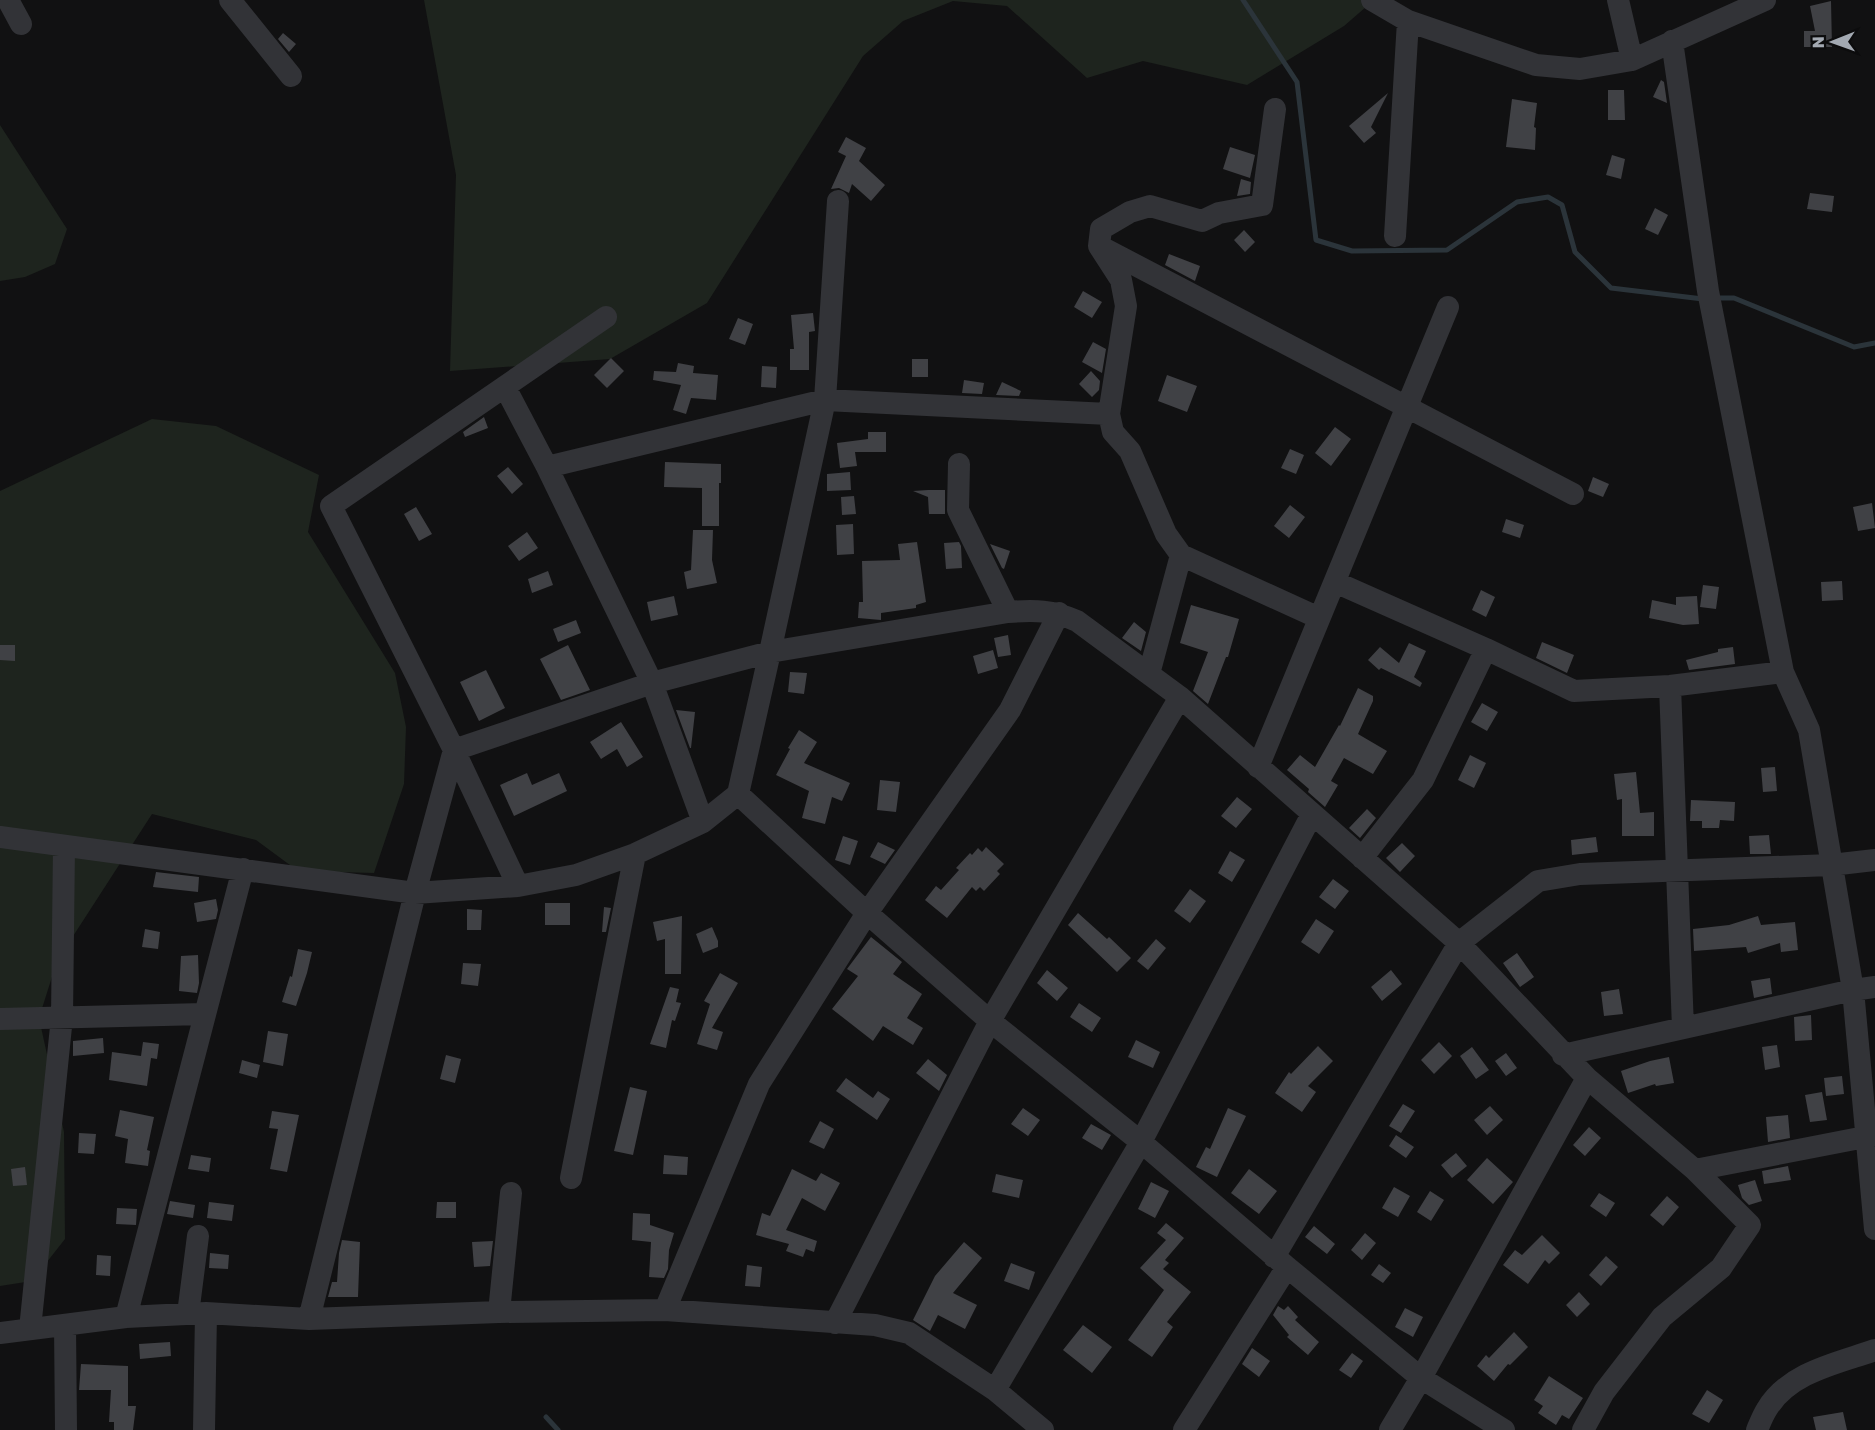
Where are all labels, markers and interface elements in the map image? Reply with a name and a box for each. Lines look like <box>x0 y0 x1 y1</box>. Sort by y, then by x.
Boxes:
north arrow <box>1803 12 1863 72</box>
text: N <box>1808 36 1828 49</box>

